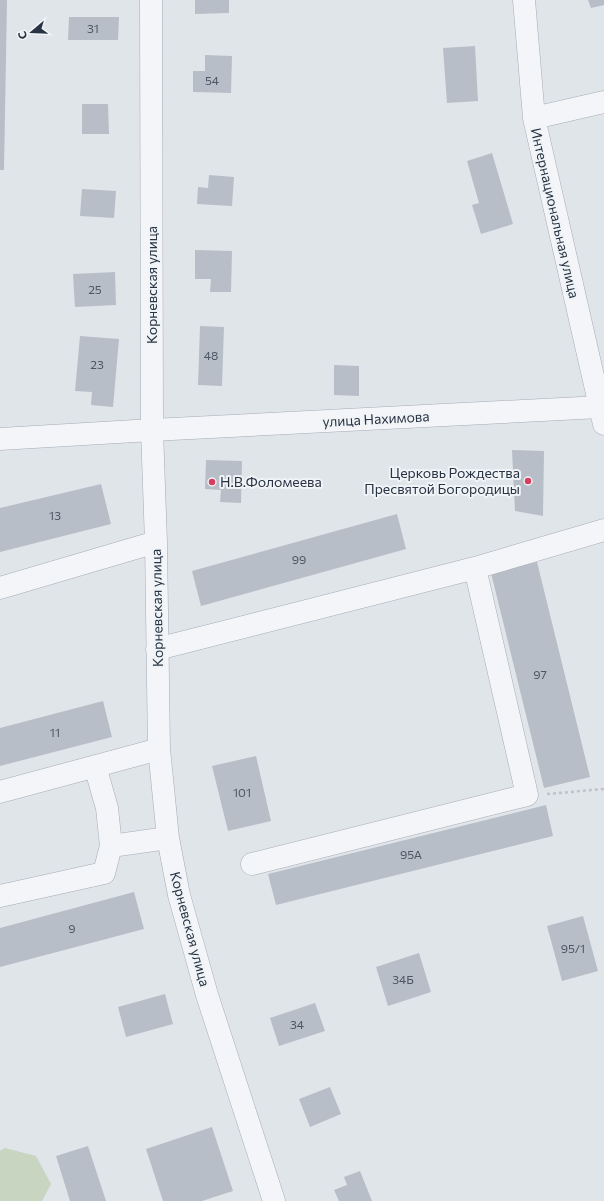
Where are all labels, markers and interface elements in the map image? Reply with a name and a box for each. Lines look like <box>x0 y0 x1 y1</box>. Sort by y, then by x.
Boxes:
north arrow <box>12 12 52 52</box>
house number: 31 <box>87 21 99 35</box>
text: С <box>15 29 29 41</box>
house number: 54 <box>205 73 219 87</box>
street label: Интернациональная улица <box>528 126 583 300</box>
street label: Корневская улица <box>143 226 160 344</box>
house number: 25 <box>88 282 102 296</box>
house number: 48 <box>204 348 218 362</box>
house number: 23 <box>90 357 104 371</box>
street label: улица Нахимова <box>322 407 430 430</box>
place label: Церковь Рождества Пресвятой Богородицы <box>364 464 520 497</box>
place label: Н.В.Фоломеева <box>220 473 322 490</box>
marker: Церковь Рождества Пресвятой Богородицы <box>523 476 533 486</box>
marker: Н.В.Фоломеева <box>207 477 217 487</box>
house number: 13 <box>49 508 61 522</box>
street label: Корневская улица <box>147 549 166 667</box>
house number: 99 <box>292 552 306 566</box>
house number: 97 <box>533 667 547 681</box>
house number: 11 <box>50 725 60 739</box>
house number: 101 <box>233 785 251 799</box>
house number: 95А <box>400 847 422 861</box>
street label: Корневская улица <box>167 870 214 988</box>
house number: 9 <box>68 921 76 935</box>
house number: 95/1 <box>561 941 585 955</box>
house number: 34Б <box>392 972 414 986</box>
house number: 34 <box>290 1017 304 1031</box>

